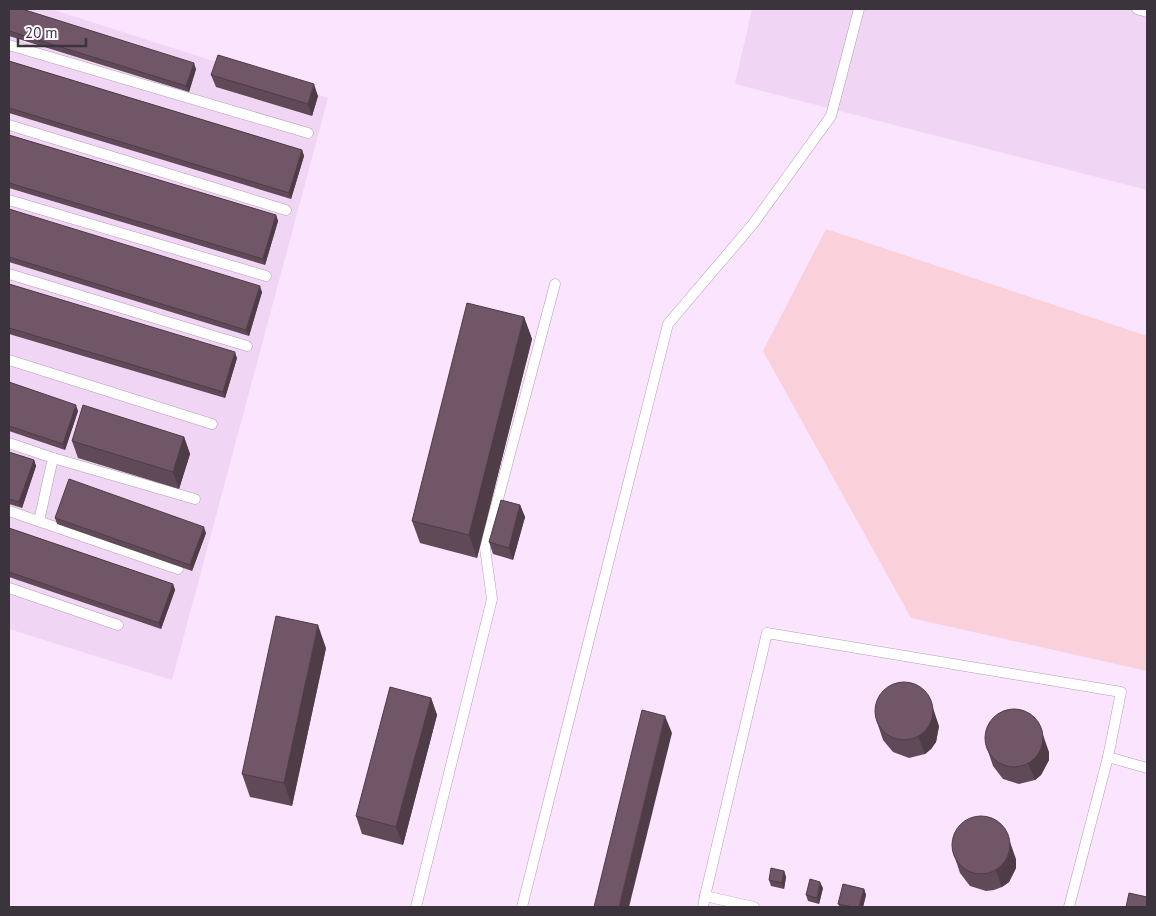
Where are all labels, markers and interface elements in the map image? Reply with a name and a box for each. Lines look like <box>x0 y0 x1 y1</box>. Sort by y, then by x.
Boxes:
scale bar <box>18 15 85 47</box>
text: 20 m <box>25 23 58 42</box>

